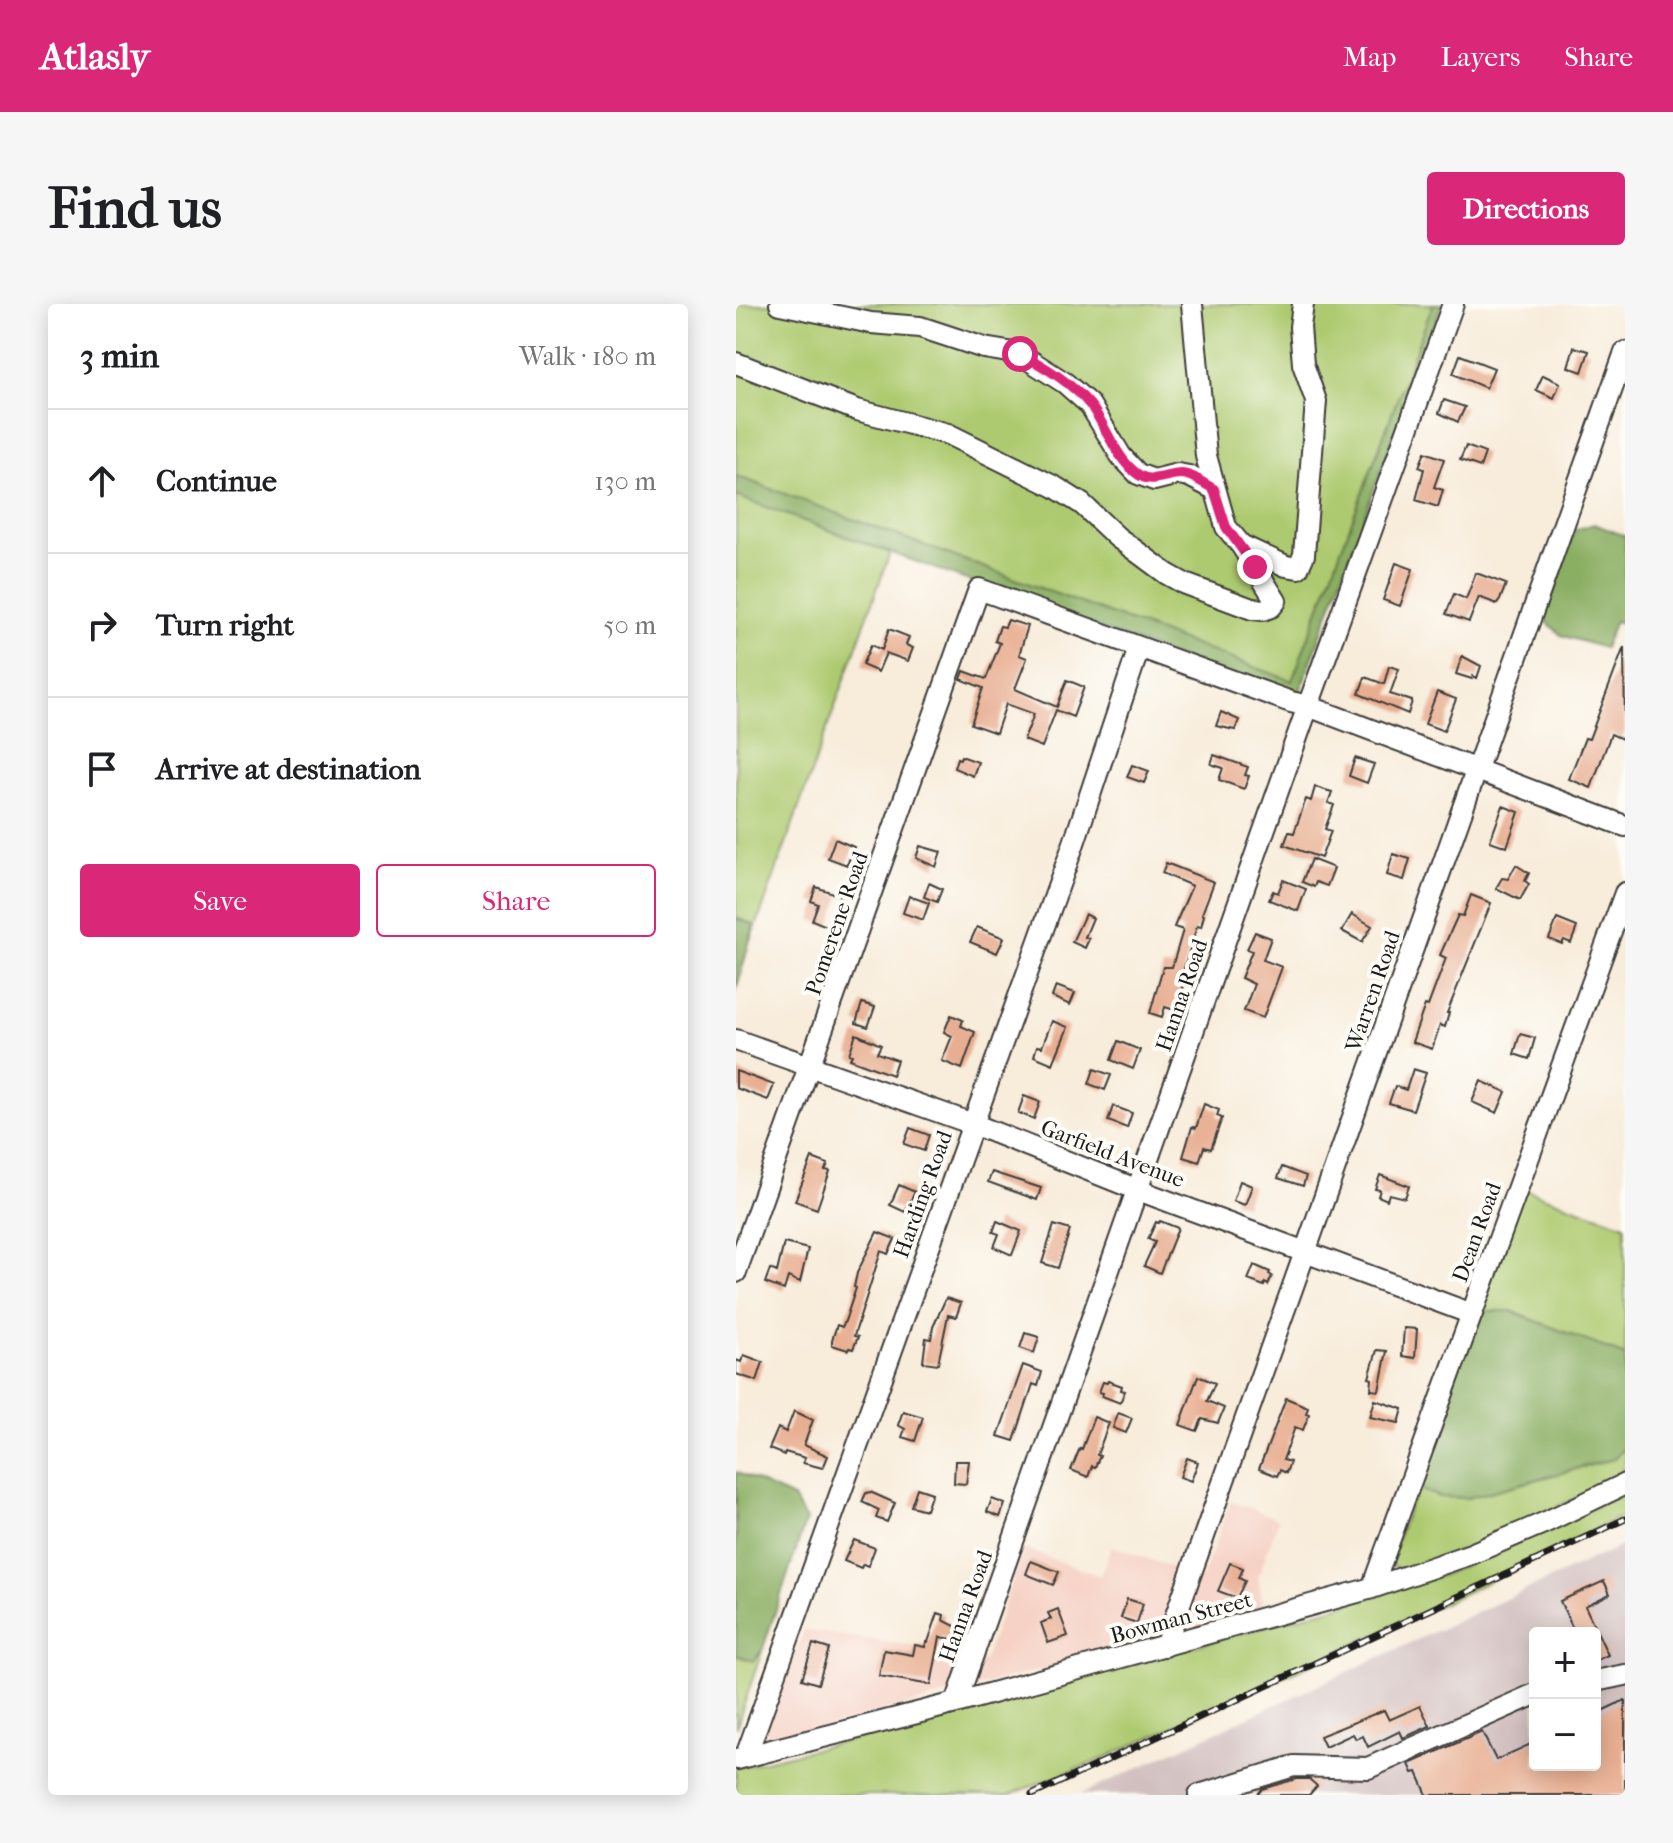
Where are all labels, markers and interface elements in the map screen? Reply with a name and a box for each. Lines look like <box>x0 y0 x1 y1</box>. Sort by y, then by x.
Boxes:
text: Atlasly <box>40 34 150 79</box>
text: Map <box>1343 40 1396 73</box>
text: Layers <box>1440 40 1520 73</box>
text: Share <box>1564 40 1633 73</box>
button: Directions <box>1427 172 1625 245</box>
text: Find us <box>48 176 222 241</box>
text: 3 min <box>80 336 159 376</box>
route start <box>1002 336 1038 372</box>
text: Walk · 180 m <box>519 341 656 372</box>
icon: ahead <box>80 459 124 503</box>
text: Continue <box>156 464 277 499</box>
text: 130 m <box>595 466 656 497</box>
route end <box>1237 549 1273 585</box>
icon: right <box>80 603 124 647</box>
text: Turn right <box>156 608 294 643</box>
text: 50 m <box>603 610 656 641</box>
icon: arrive <box>80 747 124 791</box>
text: Arrive at destination <box>156 752 421 787</box>
street label: Pomerene Road <box>800 847 874 999</box>
button: Save <box>80 864 360 937</box>
button: Share <box>376 864 656 937</box>
street label: Warren Road <box>1340 926 1406 1056</box>
street label: Hanna Road <box>1151 935 1214 1055</box>
street label: Garfield Avenue <box>1037 1115 1188 1193</box>
street label: Harding Road <box>888 1126 958 1261</box>
street label: Dean Road <box>1447 1178 1507 1286</box>
street label: Hanna Road <box>934 1546 999 1666</box>
street label: Bowman Street <box>1108 1587 1255 1649</box>
map controls <box>1529 1627 1601 1771</box>
button: + <box>1529 1627 1601 1699</box>
button: − <box>1529 1699 1601 1771</box>

